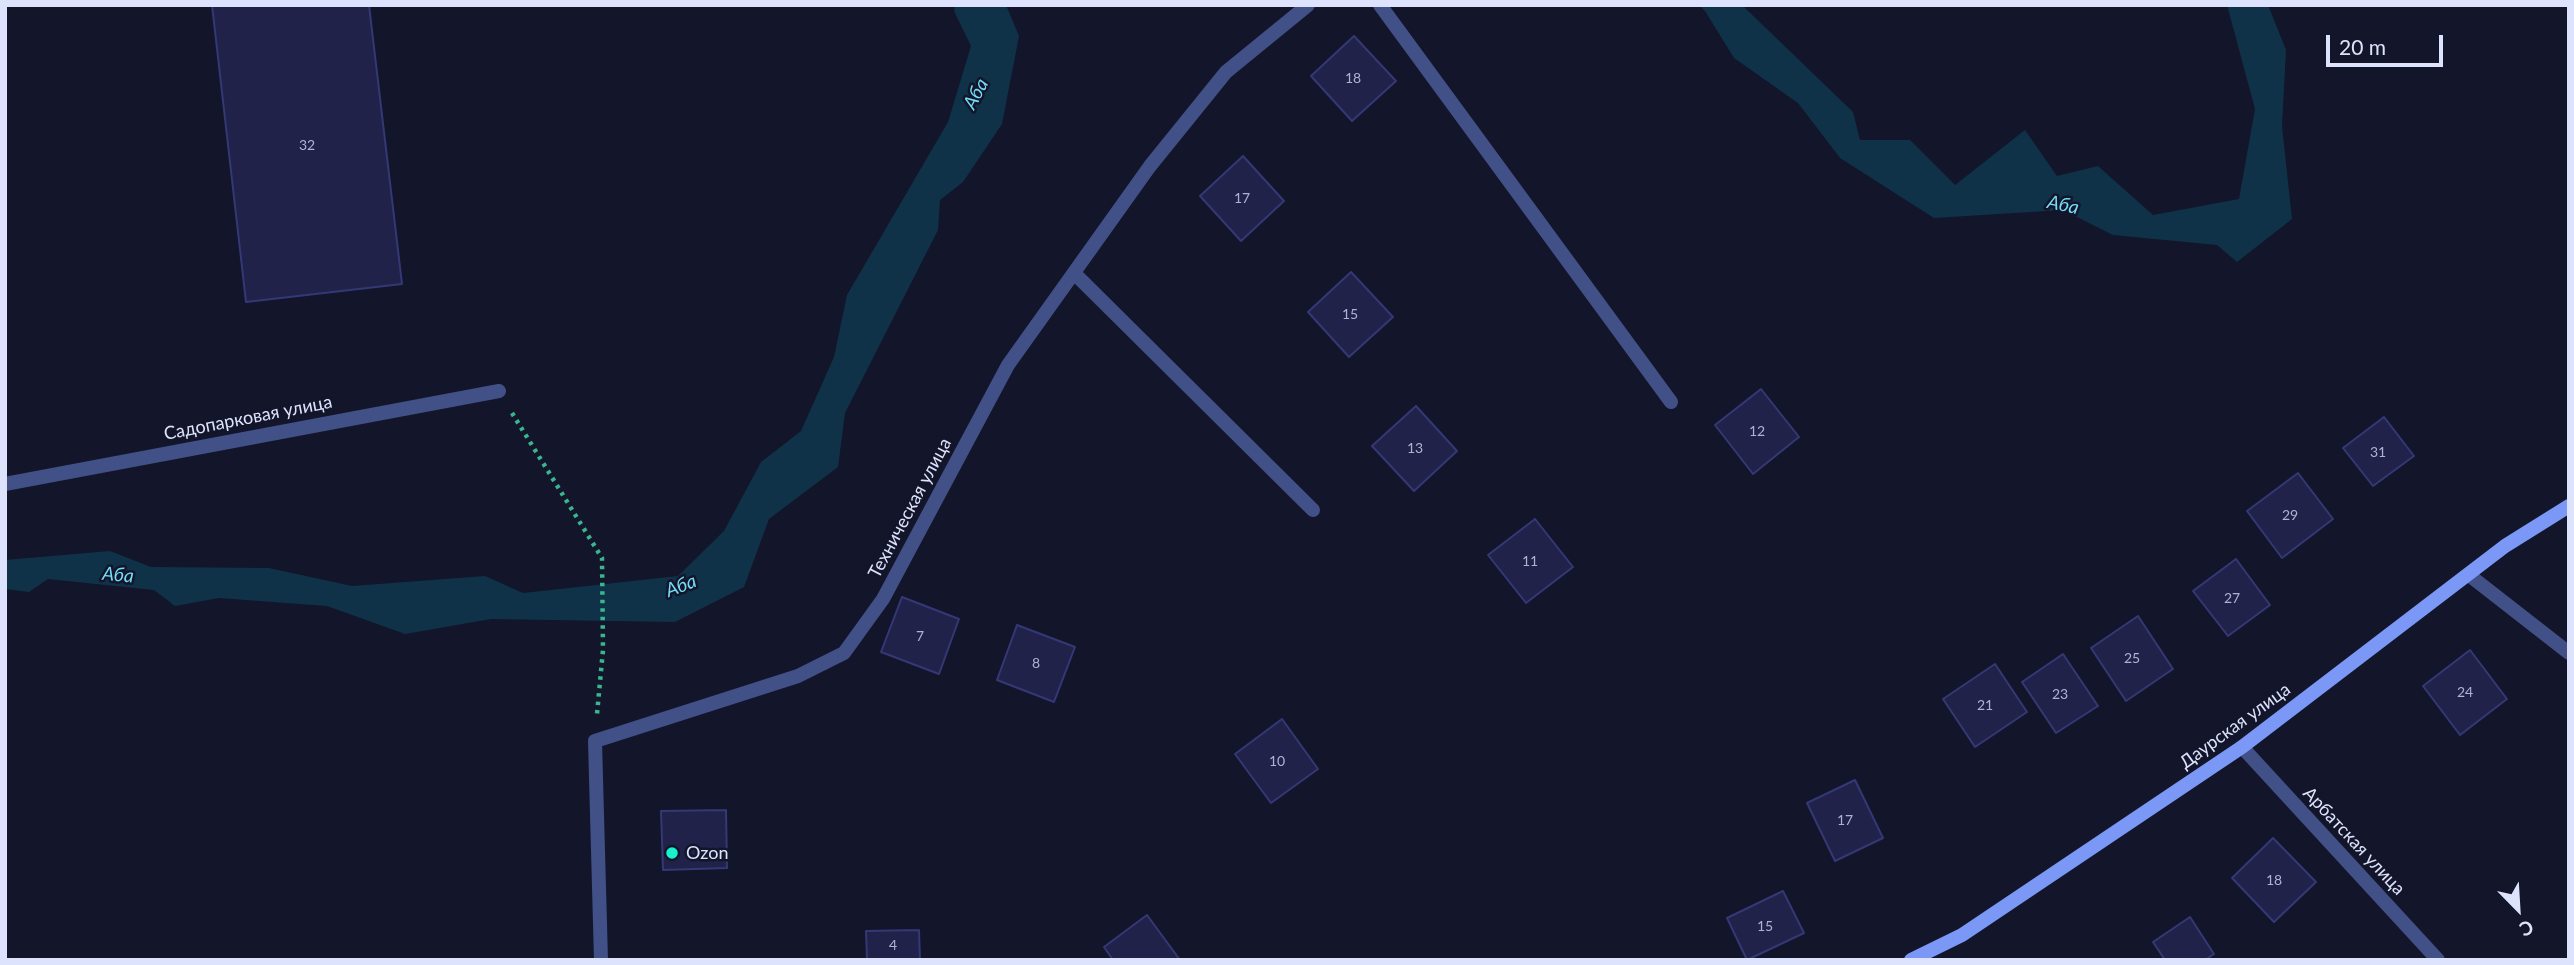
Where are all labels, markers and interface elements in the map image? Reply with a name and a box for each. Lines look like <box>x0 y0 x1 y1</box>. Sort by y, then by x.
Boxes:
scale bar <box>2329 21 2446 65</box>
text: 20 m <box>2339 34 2386 59</box>
house number: 18 <box>1345 70 1361 86</box>
water label: Аба <box>959 75 993 113</box>
house number: 32 <box>299 137 315 153</box>
house number: 17 <box>1234 190 1250 206</box>
water label: Аба <box>2045 191 2081 219</box>
house number: 15 <box>1342 306 1358 322</box>
street label: Садопарковая улица <box>162 391 334 445</box>
house number: 12 <box>1749 423 1765 439</box>
street label: Техническая улица <box>864 434 956 582</box>
house number: 13 <box>1407 440 1423 456</box>
house number: 31 <box>2370 444 2386 460</box>
house number: 29 <box>2282 507 2298 523</box>
house number: 11 <box>1522 553 1538 569</box>
water label: Аба <box>101 562 135 588</box>
water label: Аба <box>662 570 700 602</box>
house number: 27 <box>2224 590 2240 606</box>
house number: 7 <box>916 628 924 644</box>
house number: 25 <box>2124 650 2140 666</box>
house number: 8 <box>1032 655 1040 671</box>
street label: Даурская улица <box>2175 679 2295 773</box>
house number: 24 <box>2457 684 2473 700</box>
house number: 23 <box>2052 686 2068 702</box>
house number: 21 <box>1977 697 1993 713</box>
house number: 10 <box>1269 753 1285 769</box>
street label: Арбатская улица <box>2298 783 2410 899</box>
house number: 17 <box>1837 812 1853 828</box>
place label: Ozon <box>686 842 728 864</box>
marker: Ozon <box>664 845 680 861</box>
house number: 18 <box>2266 872 2282 888</box>
north arrow <box>2483 874 2553 944</box>
text: С <box>2516 916 2537 942</box>
house number: 15 <box>1757 918 1773 934</box>
house number: 4 <box>889 937 897 953</box>

